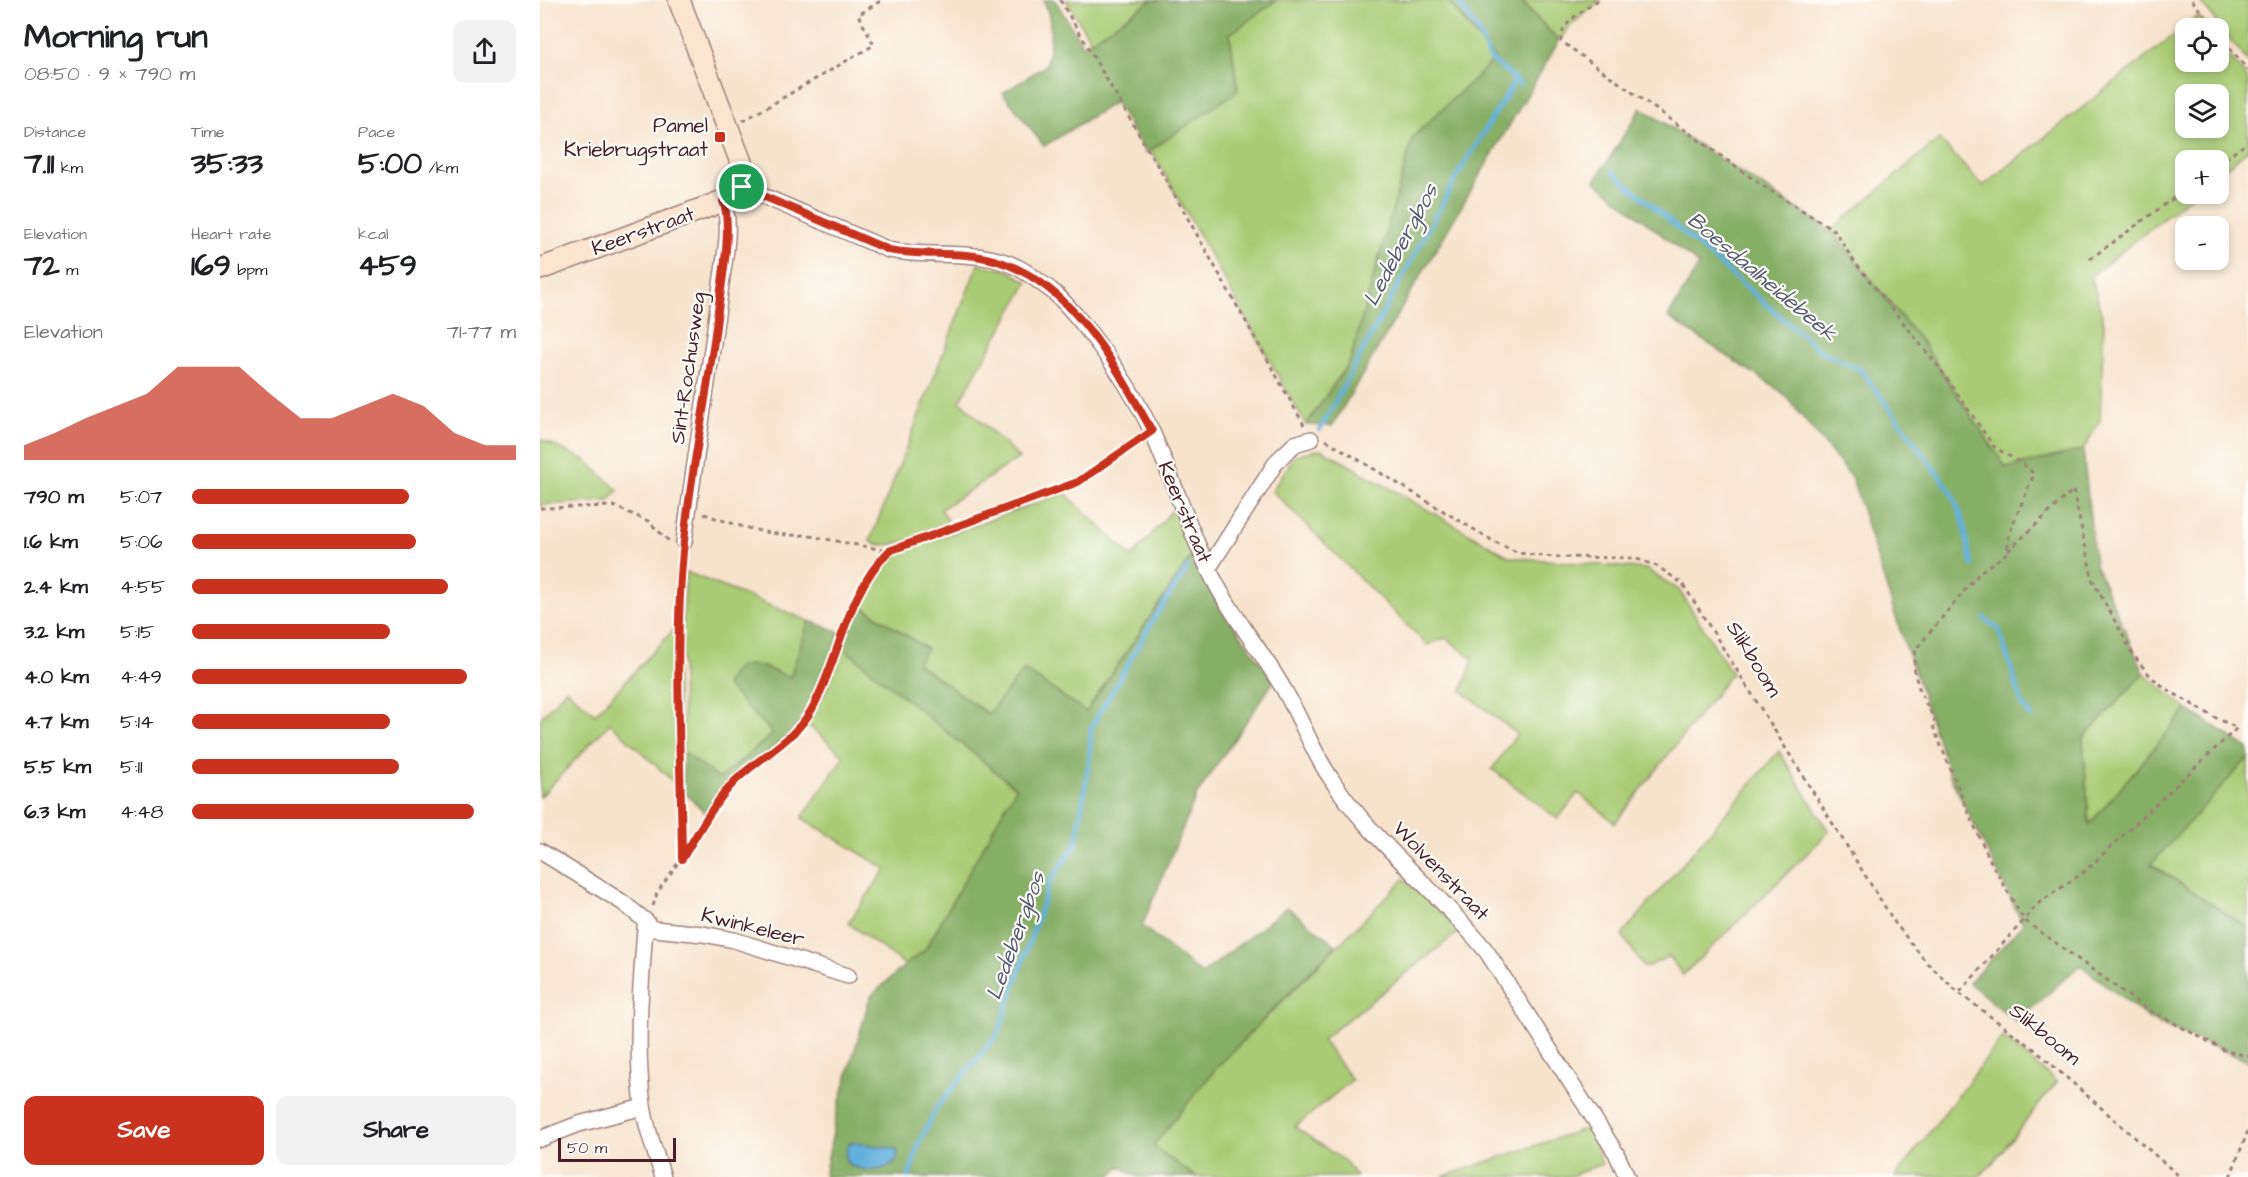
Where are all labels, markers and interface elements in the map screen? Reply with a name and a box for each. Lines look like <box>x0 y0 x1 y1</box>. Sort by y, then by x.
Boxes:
text: Morning run <box>24 14 208 60</box>
map controls <box>2175 18 2229 270</box>
button: locate <box>2175 18 2229 72</box>
button: share <box>453 20 516 83</box>
text: 08:50 · 9 × 790 m <box>24 60 195 88</box>
button: layers <box>2175 84 2229 138</box>
place label: Pamel Kriebrugstraat <box>564 111 708 166</box>
text: Distance <box>24 121 86 143</box>
text: Time <box>191 121 225 143</box>
text: Pace <box>358 121 395 143</box>
marker: Pamel Kriebrugstraat <box>713 130 727 144</box>
text: 7.11 <box>24 143 54 185</box>
text: 35:33 <box>191 143 263 185</box>
text: 5:00 <box>358 143 422 185</box>
button: + <box>2175 150 2229 204</box>
text: km <box>54 157 83 179</box>
text: /km <box>422 157 458 179</box>
pin <box>716 161 767 212</box>
icon: arrive <box>725 170 758 203</box>
water label: Ledebergbos <box>1356 178 1447 312</box>
street label: Keerstraat <box>588 199 699 263</box>
water label: Boesdaalheidebeek <box>1680 205 1844 349</box>
button: − <box>2175 216 2229 270</box>
text: Elevation <box>24 223 87 245</box>
text: Heart rate <box>191 223 271 245</box>
text: kcal <box>358 223 389 245</box>
text: 72 <box>24 245 60 287</box>
text: 169 <box>191 245 231 287</box>
text: 459 <box>358 245 417 287</box>
text: m <box>60 259 78 281</box>
text: bpm <box>231 259 267 281</box>
street label: Sint-Rochusweg <box>663 290 715 446</box>
text: Elevation <box>24 318 103 346</box>
text: 71–77 m <box>447 318 516 346</box>
street label: Keerstraat <box>1151 457 1220 568</box>
text: 790 m <box>24 483 84 511</box>
text: 5:07 <box>120 483 162 511</box>
text: 1.6 km <box>24 528 78 556</box>
text: 5:06 <box>120 528 163 556</box>
text: 2.4 km <box>24 573 88 601</box>
text: 4:55 <box>120 573 165 601</box>
street label: Slikboom <box>1719 615 1789 703</box>
text: 3.2 km <box>24 618 84 646</box>
text: 5:15 <box>120 618 154 646</box>
text: 4.0 km <box>24 663 89 691</box>
text: 4:49 <box>120 663 162 691</box>
text: 4.7 km <box>24 708 89 736</box>
text: 5:14 <box>120 708 154 736</box>
text: 5.5 km <box>24 753 91 781</box>
text: 5:11 <box>120 753 143 781</box>
text: 6.3 km <box>24 798 85 826</box>
text: 4:48 <box>120 798 164 826</box>
street label: Wolvenstraat <box>1386 815 1496 928</box>
water label: Ledebergbos <box>979 867 1055 1005</box>
street label: Kwinkeleer <box>698 900 808 954</box>
street label: Slikboom <box>2003 996 2088 1072</box>
button: Save <box>24 1096 264 1165</box>
button: Share <box>276 1096 516 1165</box>
scale bar <box>558 1135 676 1162</box>
text: 50 m <box>567 1137 607 1159</box>

